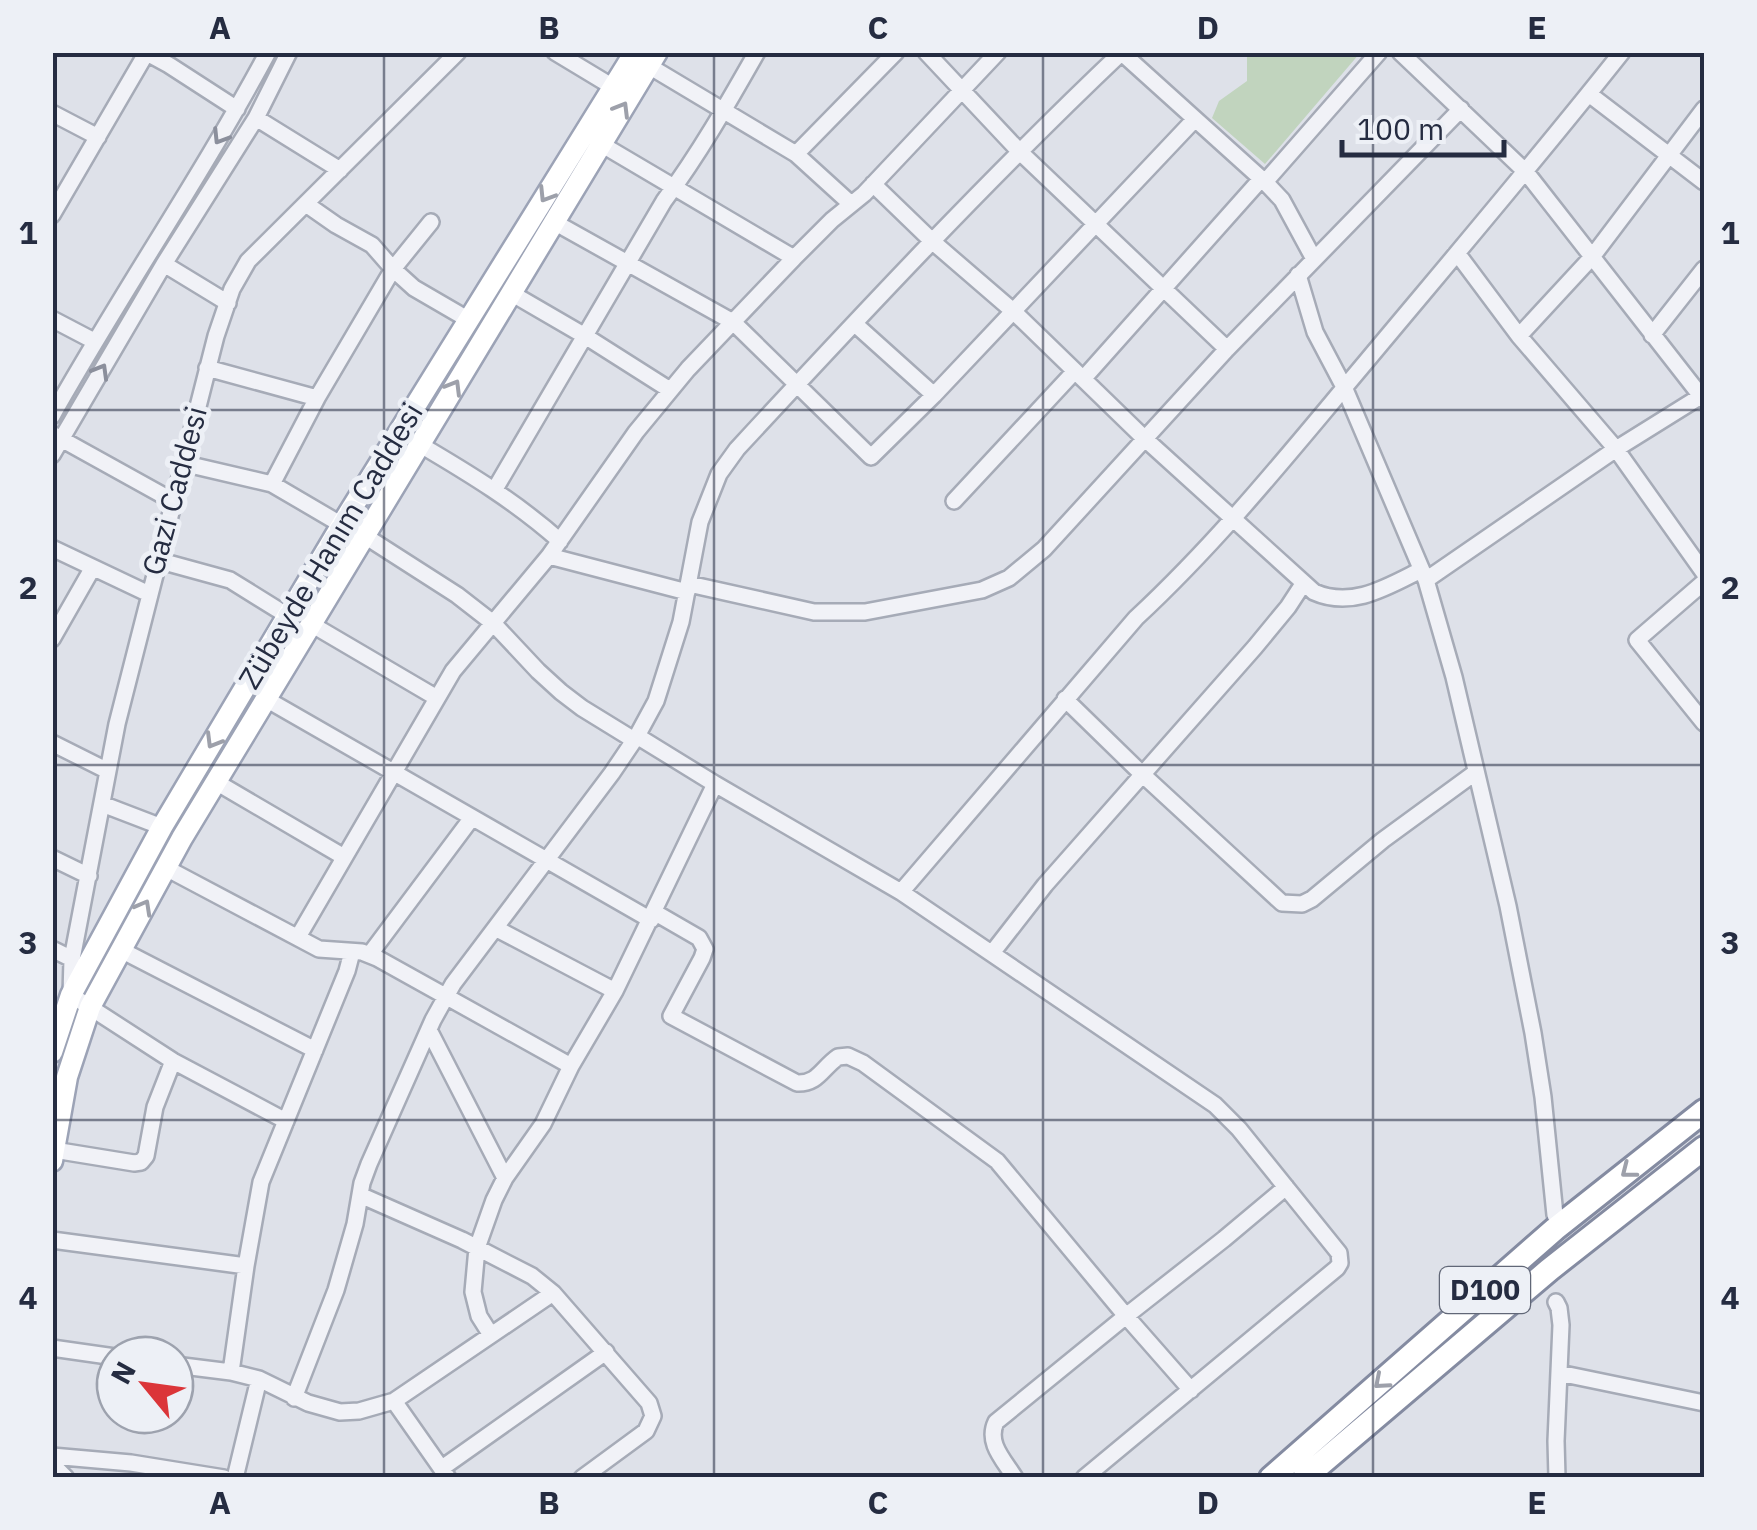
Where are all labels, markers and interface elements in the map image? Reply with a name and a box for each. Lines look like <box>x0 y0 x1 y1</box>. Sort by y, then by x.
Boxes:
text: A <box>209 6 231 48</box>
text: B <box>538 6 560 48</box>
text: C <box>868 6 888 48</box>
text: D <box>1197 6 1219 48</box>
text: E <box>1527 6 1547 48</box>
scale bar <box>1342 95 1504 157</box>
one-way arrow <box>610 102 629 120</box>
text: 100 m <box>1357 109 1444 148</box>
one-way arrow <box>213 127 232 145</box>
one-way arrow <box>539 184 558 202</box>
text: 1 <box>18 211 38 253</box>
text: 1 <box>1720 211 1740 253</box>
one-way arrow <box>89 363 109 381</box>
one-way arrow <box>442 380 461 398</box>
street label: Zübeyde Hanım Caddesi <box>229 395 431 695</box>
street label: Gazi Caddesi <box>132 402 215 579</box>
text: 2 <box>18 566 38 608</box>
text: 2 <box>1720 566 1740 608</box>
one-way arrow <box>206 730 225 748</box>
one-way arrow <box>132 900 152 918</box>
text: 3 <box>18 921 38 963</box>
text: 3 <box>1720 921 1740 963</box>
one-way arrow <box>1621 1159 1639 1177</box>
road number: D100 <box>1440 1267 1530 1313</box>
text: 4 <box>18 1276 38 1318</box>
text: 4 <box>1720 1276 1740 1318</box>
north arrow <box>95 1335 195 1435</box>
text: N <box>102 1355 144 1390</box>
one-way arrow <box>1374 1370 1392 1388</box>
text: A <box>209 1481 231 1523</box>
text: B <box>538 1481 560 1523</box>
text: C <box>868 1481 888 1523</box>
text: D <box>1197 1481 1219 1523</box>
text: E <box>1527 1481 1547 1523</box>

